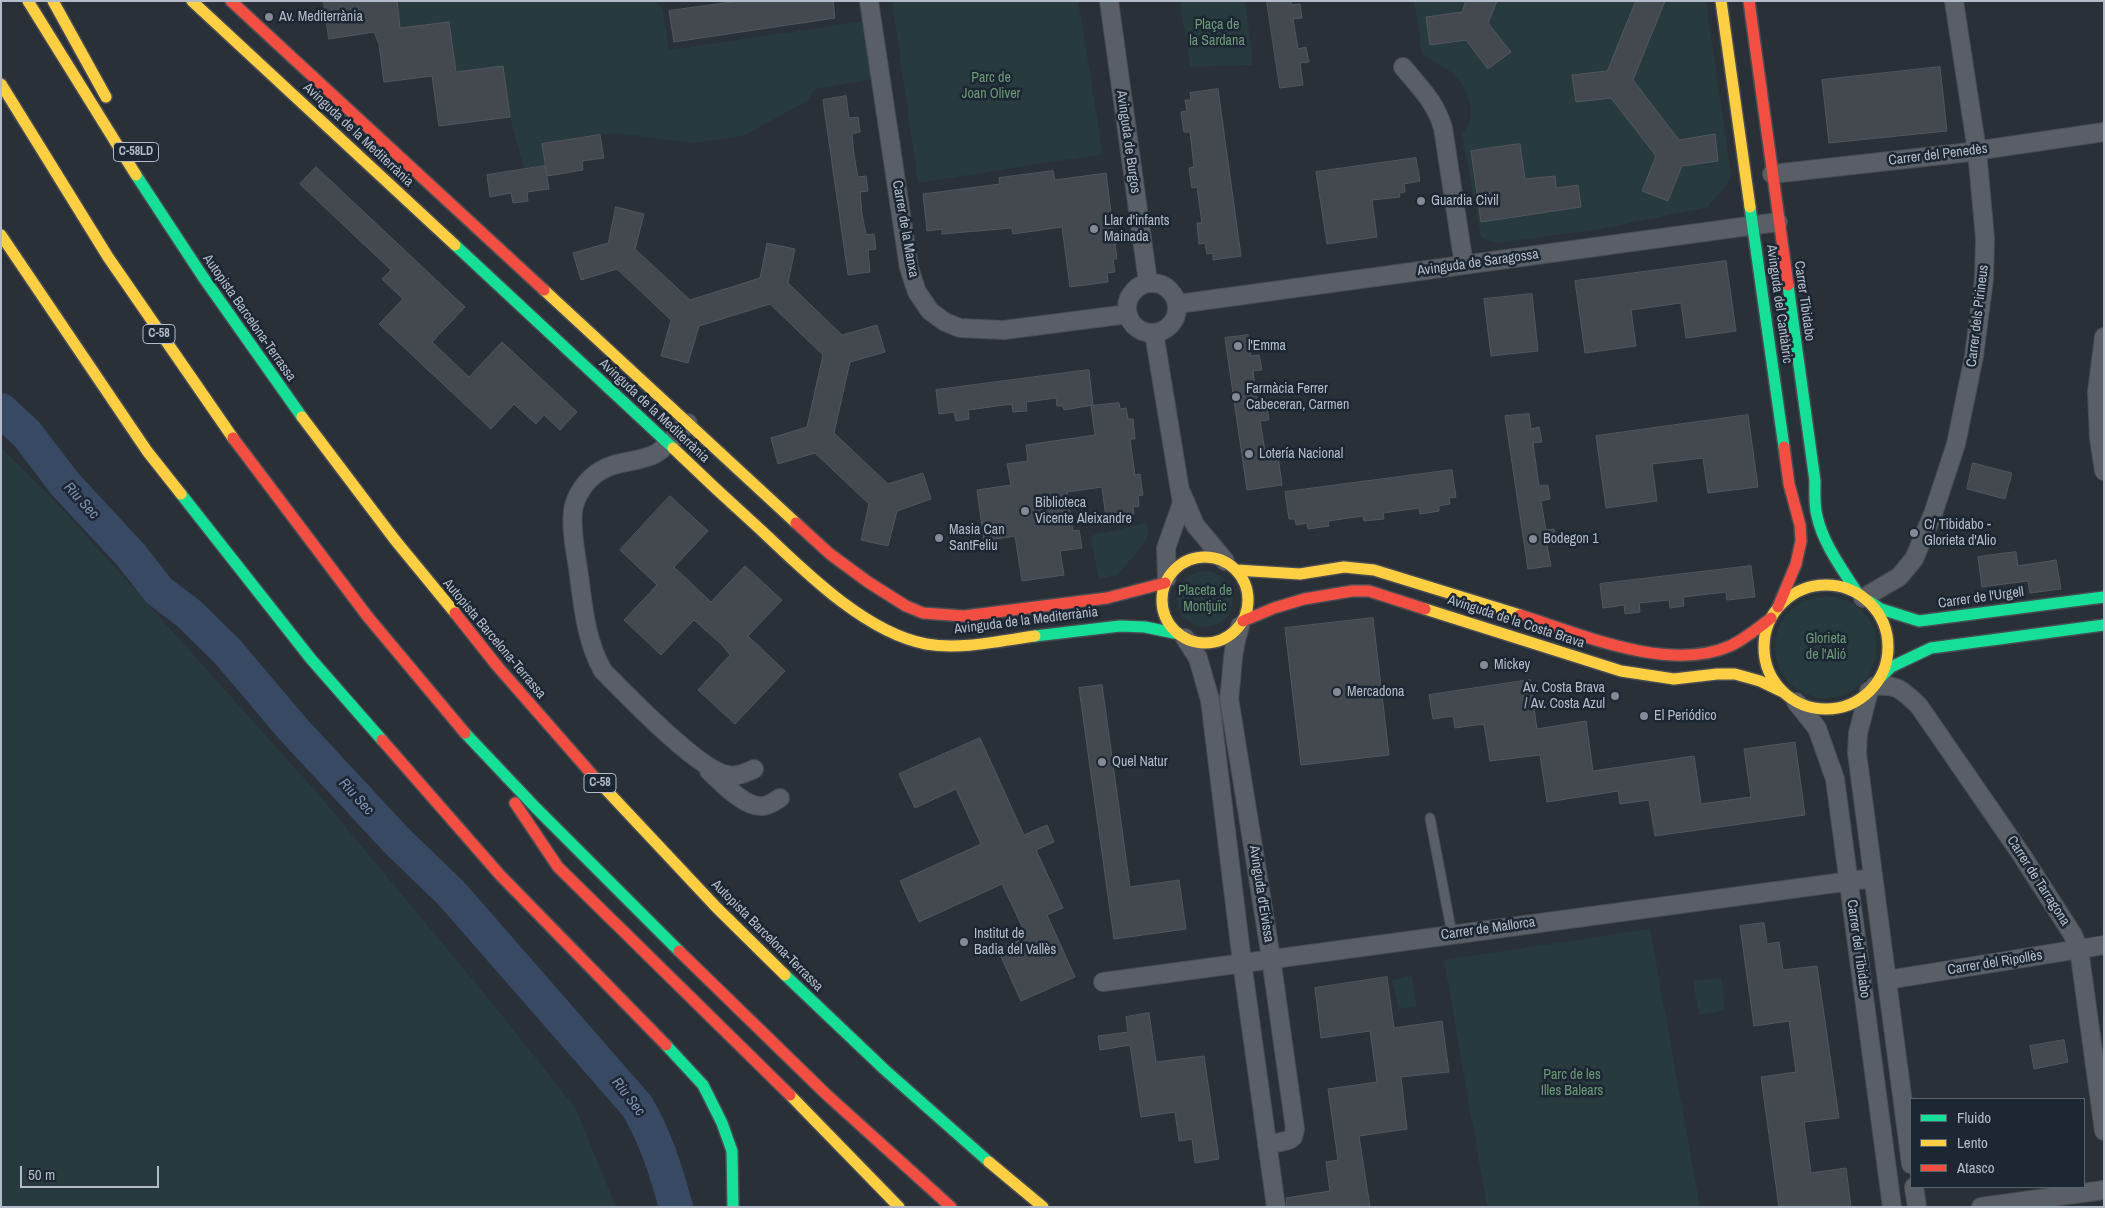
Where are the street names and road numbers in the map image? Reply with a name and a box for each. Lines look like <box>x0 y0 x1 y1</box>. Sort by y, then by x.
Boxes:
street label: Avinguda de la Mediterrània <box>299 80 417 190</box>
street label: Avinguda de Burgos <box>1112 89 1144 195</box>
street label: Carrer del Penedès <box>1888 141 1988 169</box>
road number: C-58LD <box>114 142 158 162</box>
street label: Carrer de la Manxa <box>888 179 922 279</box>
street label: Avinguda del Cantàbric <box>1762 244 1796 364</box>
street label: Avinguda de Saragossa <box>1416 246 1540 280</box>
street label: Autopista Barcelona-Terrassa <box>199 251 299 385</box>
street label: Carrer Tibidabo <box>1790 260 1818 342</box>
street label: Carrer dels Pirineus <box>1963 264 1993 368</box>
road number: C-58 <box>143 324 175 344</box>
street label: Avinguda de la Mediterrània <box>595 356 713 466</box>
street label: Autopista Barcelona-Terrassa <box>439 576 549 702</box>
street label: Carrer de l'Urgell <box>1937 584 2025 612</box>
street label: Avinguda de la Costa Brava <box>1446 592 1586 652</box>
street label: Avinguda de la Mediterrània <box>953 604 1099 638</box>
road number: C-58 <box>584 774 616 792</box>
street label: Carrer de Tarragona <box>2003 833 2073 929</box>
street label: Avinguda d'Eivissa <box>1245 844 1277 944</box>
street label: Autopista Barcelona-Terrassa <box>708 877 826 995</box>
street label: Carrer del Tibidabo <box>1843 899 1873 999</box>
street label: Carrer de Mallorca <box>1440 914 1536 944</box>
street label: Carrer del Ripollès <box>1946 947 2044 979</box>

